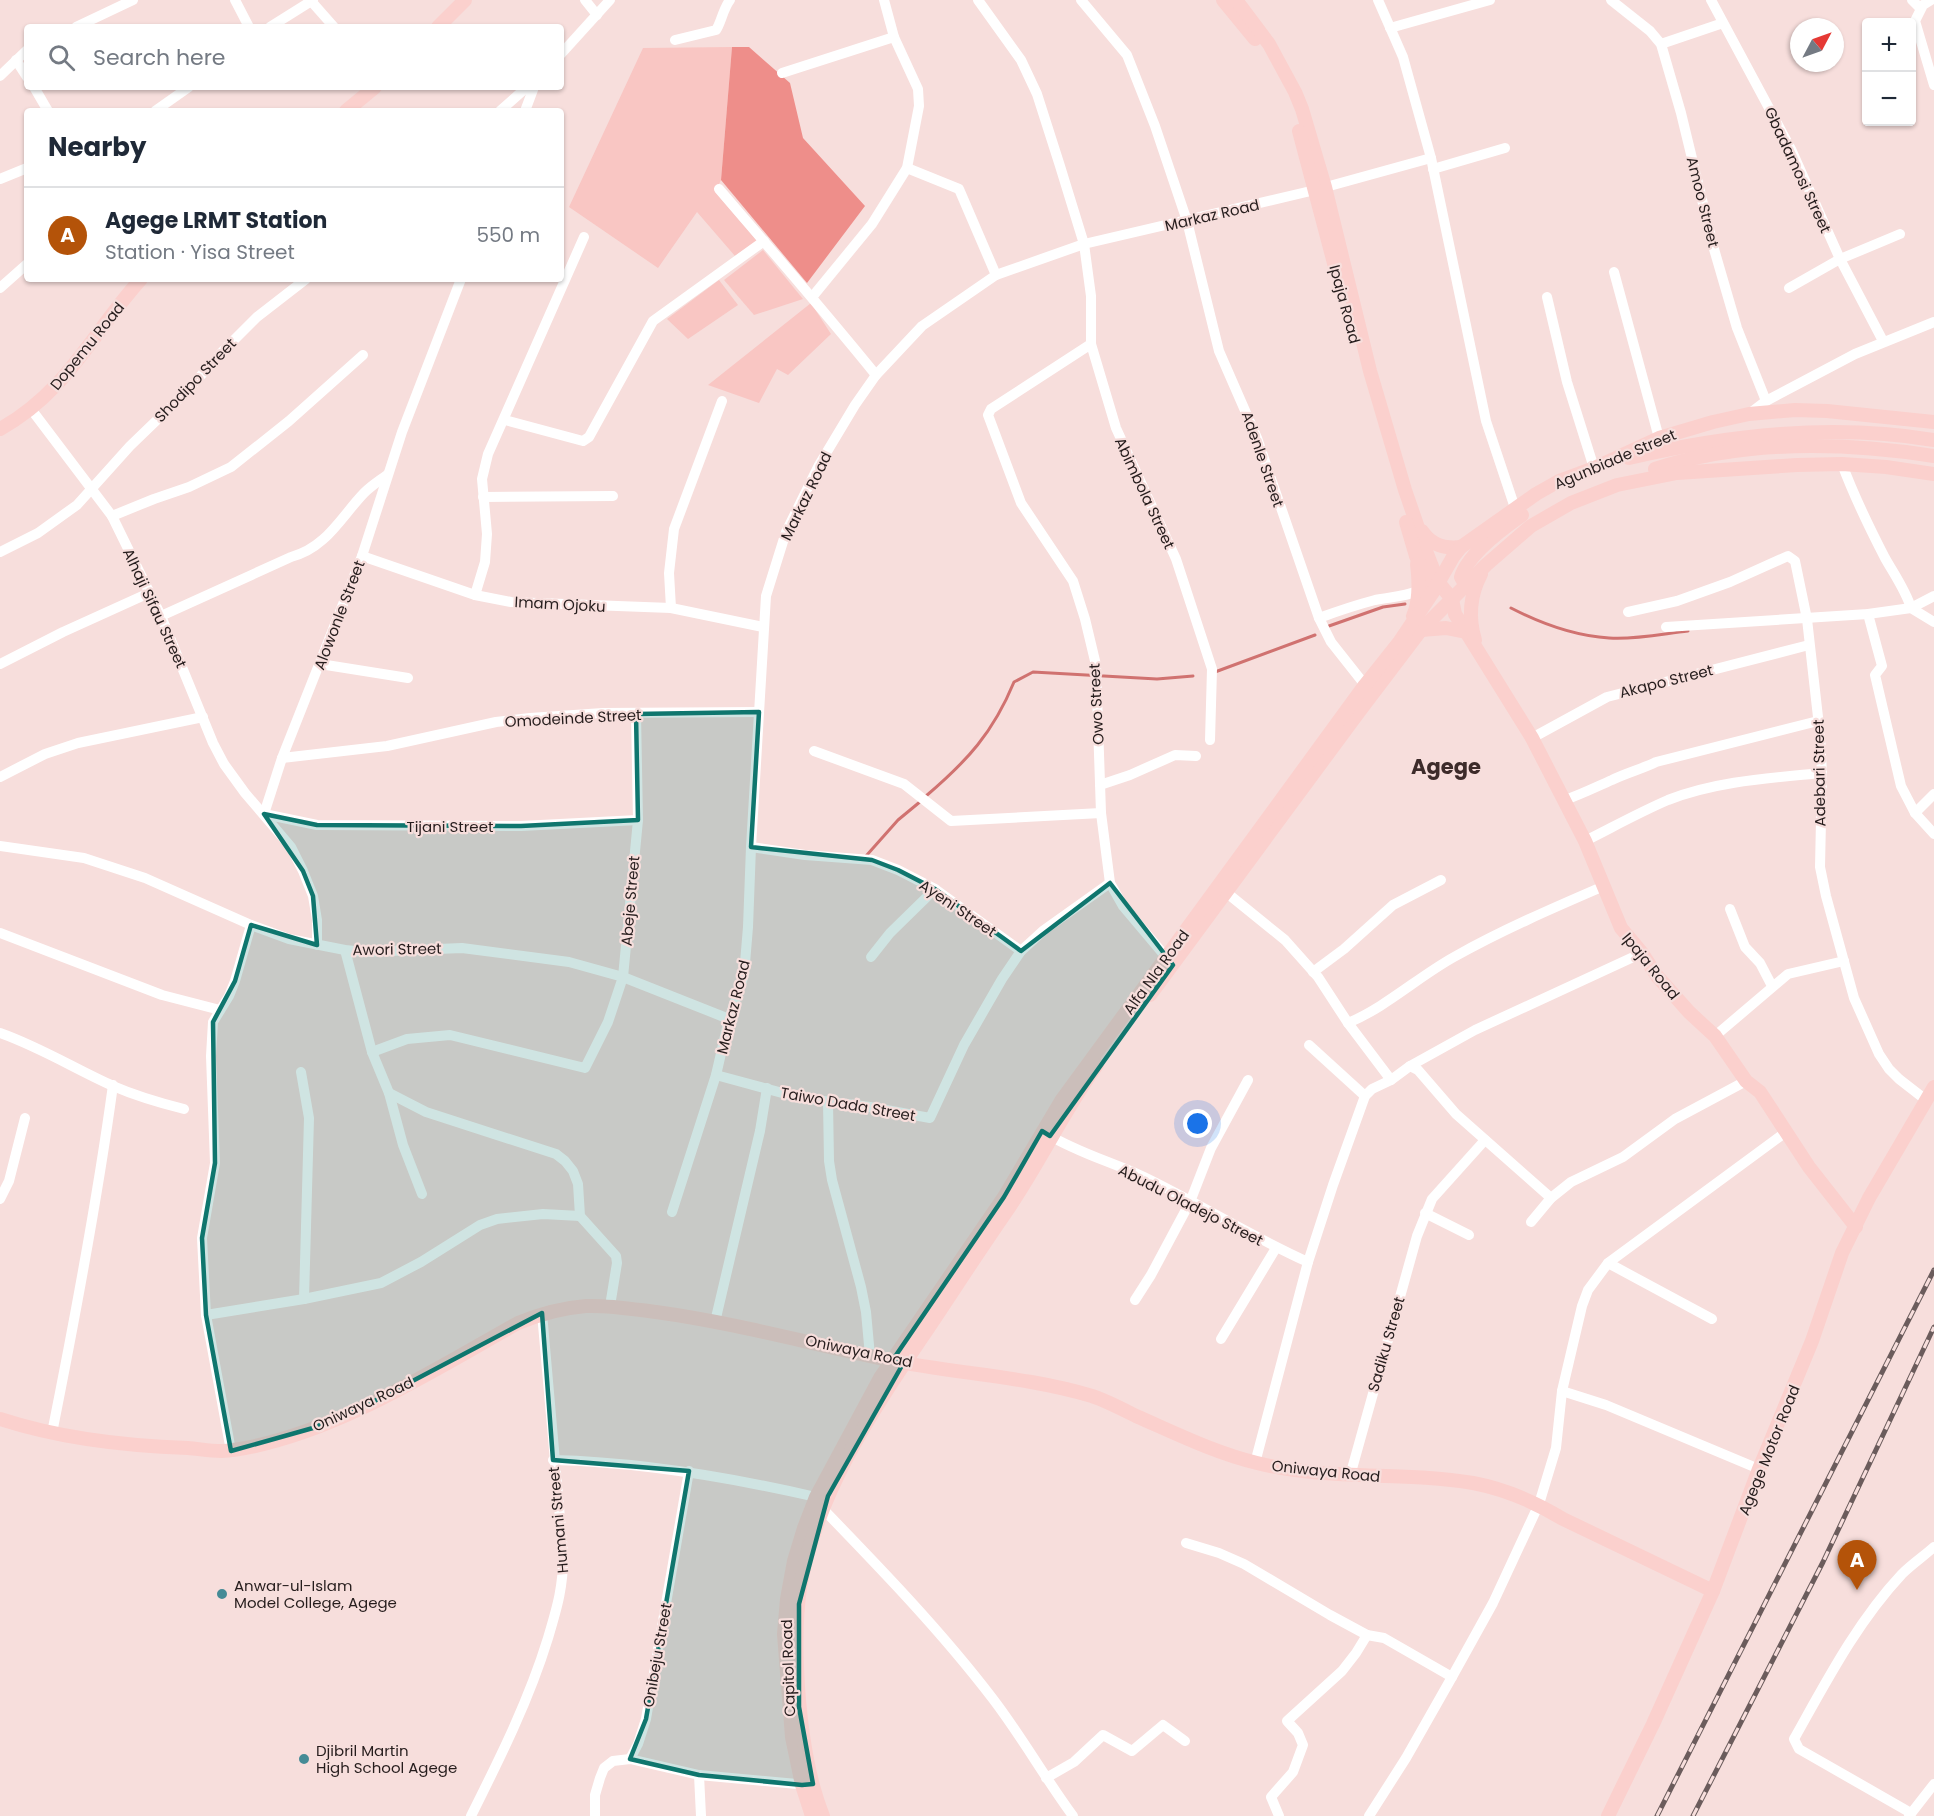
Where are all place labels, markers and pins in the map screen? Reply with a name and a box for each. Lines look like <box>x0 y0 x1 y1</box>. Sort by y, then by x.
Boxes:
pin: A <box>1838 1540 1876 1590</box>
place label: Anwar-ul-Islam Model College, Agege <box>234 1575 397 1613</box>
marker: Anwar-ul-Islam Model College, Agege <box>215 1587 229 1601</box>
place label: Djibril Martin High School Agege <box>316 1740 457 1778</box>
marker: Djibril Martin High School Agege <box>297 1752 311 1766</box>

